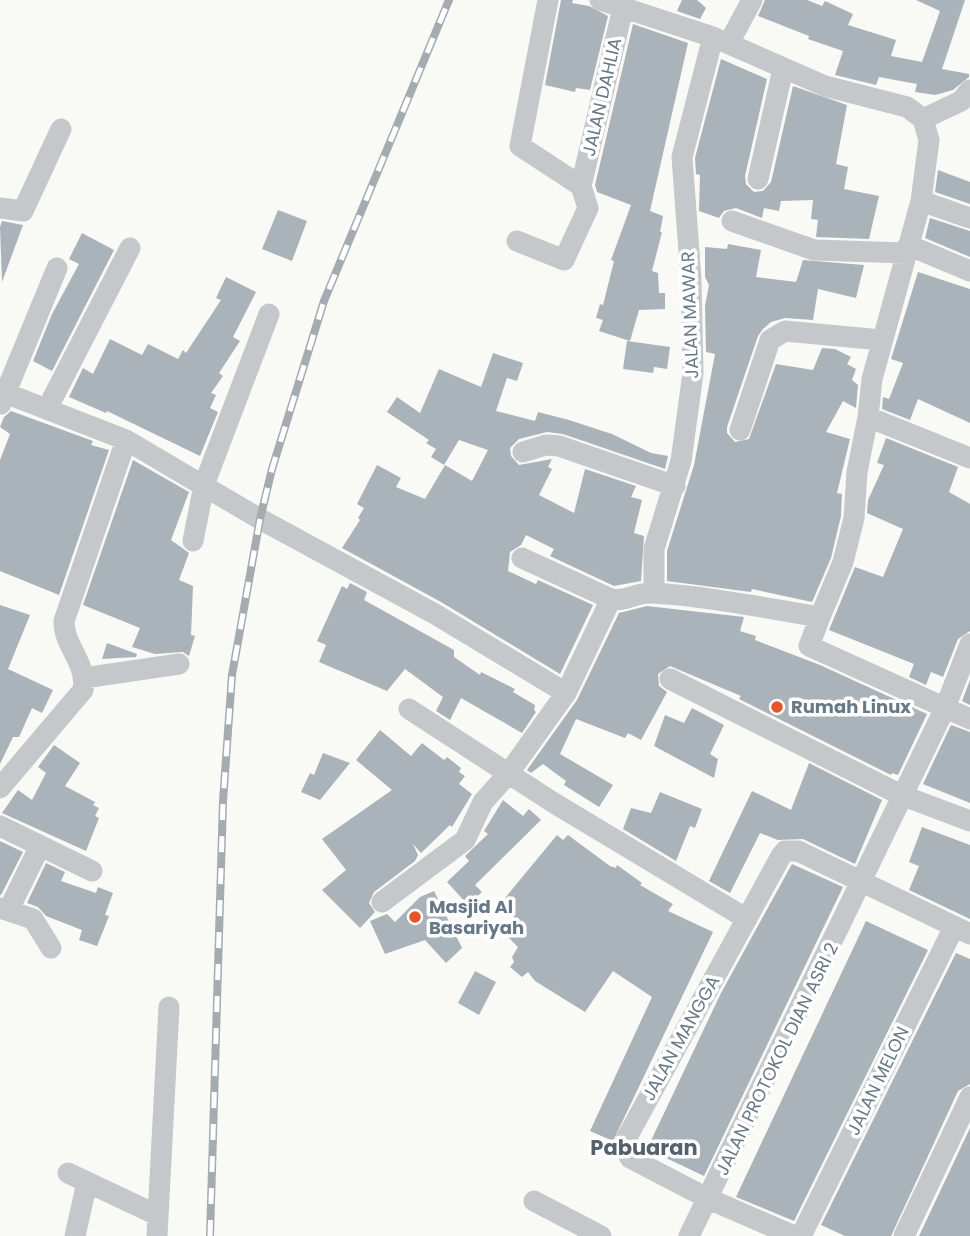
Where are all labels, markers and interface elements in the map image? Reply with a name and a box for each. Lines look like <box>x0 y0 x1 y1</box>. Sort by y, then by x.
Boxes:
street label: JALAN DAHLIA <box>576 35 627 159</box>
street label: JALAN MAWAR <box>675 251 704 379</box>
place label: Rumah Linux <box>791 694 911 719</box>
marker: Rumah Linux <box>769 699 785 715</box>
place label: Masjid Al Basariyah <box>429 894 524 940</box>
marker: Masjid Al Basariyah <box>407 909 423 925</box>
street label: JALAN PROTOKOL DIAN ASRI 2 <box>709 938 844 1179</box>
street label: JALAN MANGGA <box>636 971 725 1105</box>
street label: JALAN MELON <box>840 1022 915 1139</box>
district label: Pabuaran <box>590 1133 698 1162</box>

